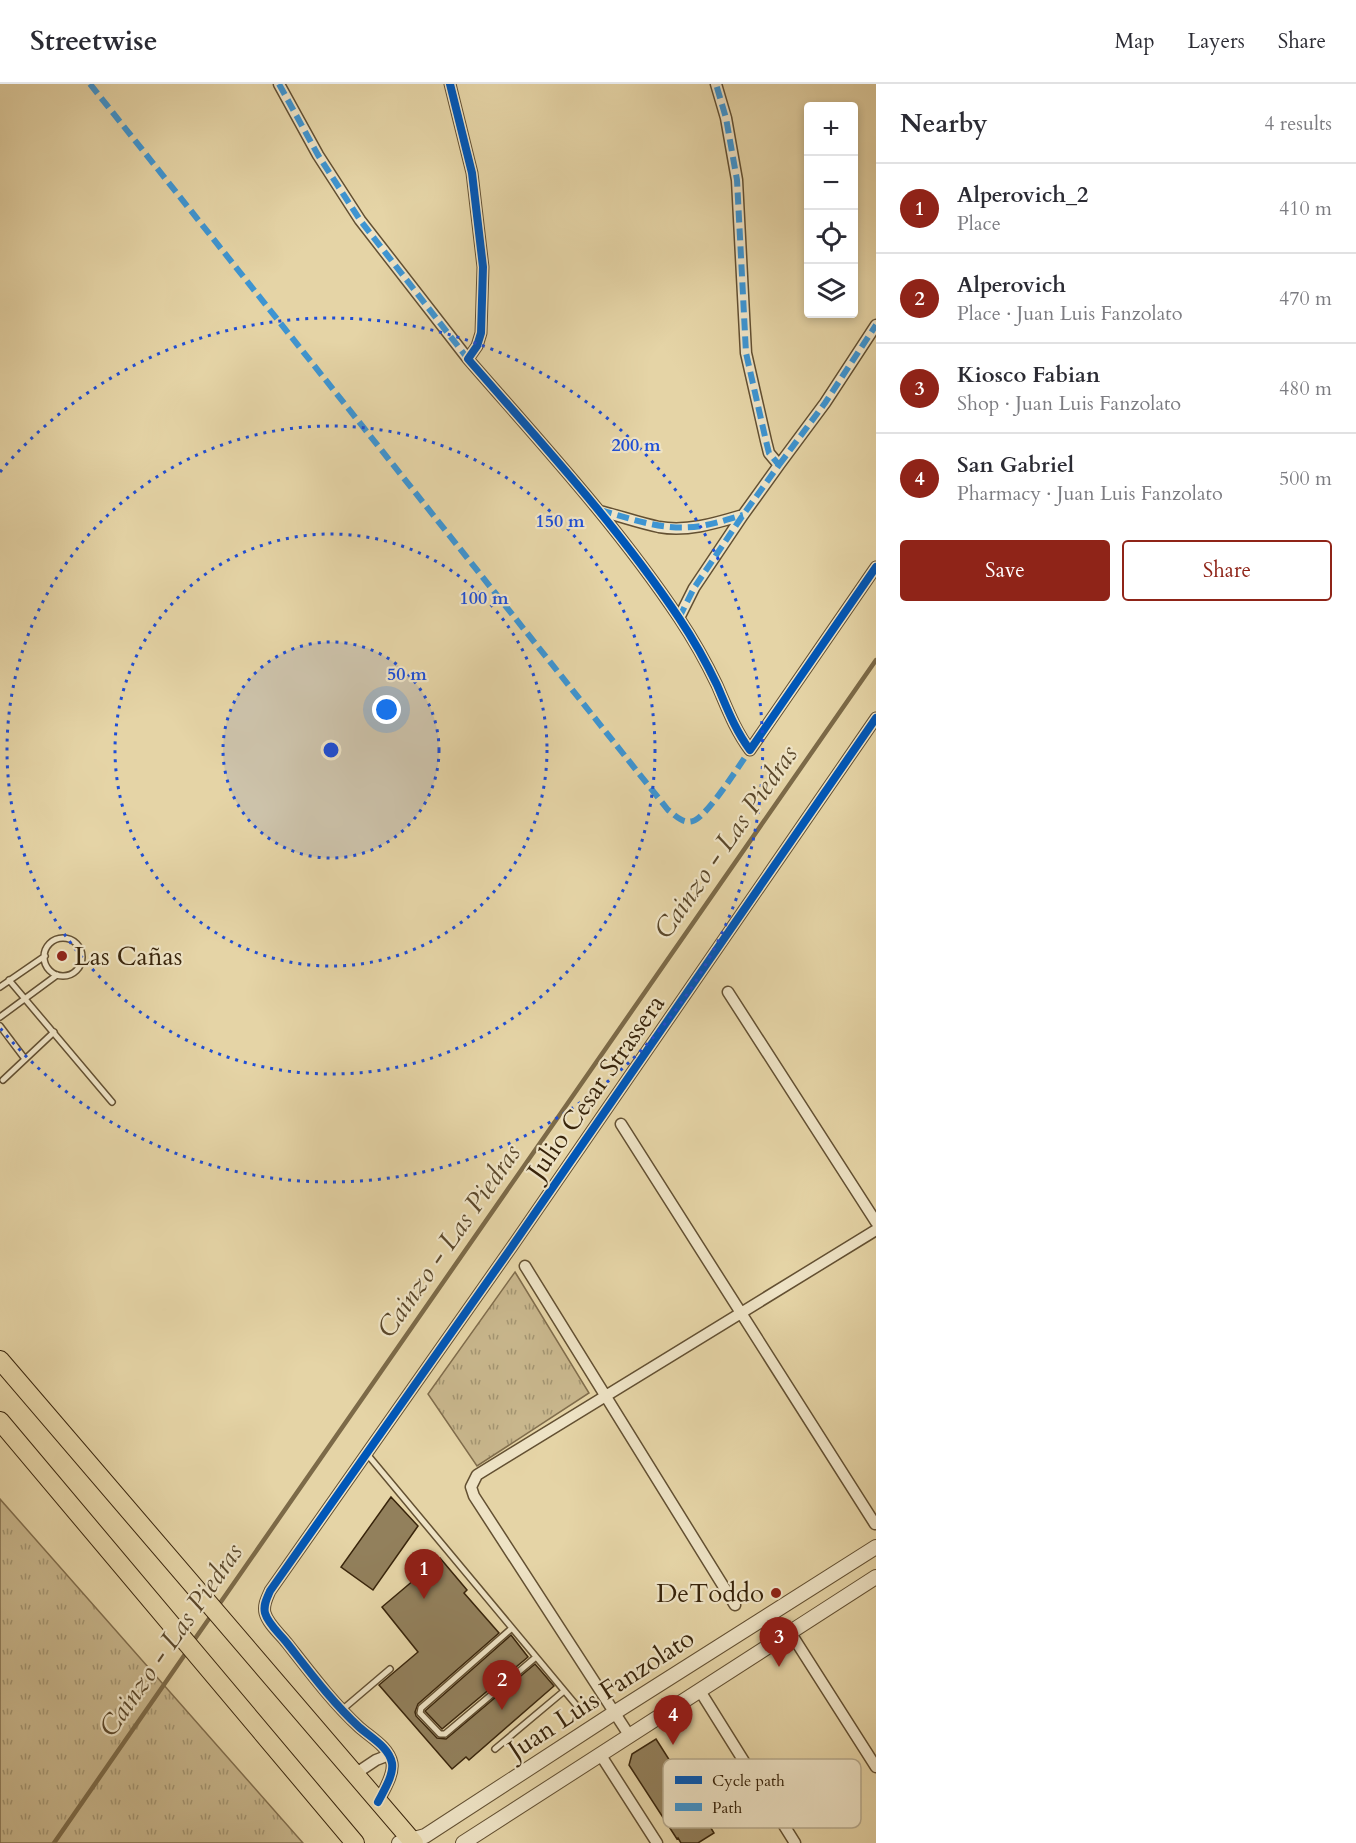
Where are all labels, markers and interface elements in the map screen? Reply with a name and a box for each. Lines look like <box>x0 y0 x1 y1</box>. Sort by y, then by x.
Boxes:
text: Streetwise <box>30 22 158 60</box>
text: Map <box>1115 27 1155 56</box>
text: Layers <box>1188 27 1245 56</box>
text: Share <box>1278 27 1326 56</box>
map controls <box>804 102 858 318</box>
button: + <box>804 102 858 156</box>
text: Nearby <box>900 106 988 141</box>
text: 4 results <box>1264 110 1332 137</box>
button: − <box>804 156 858 210</box>
text: Alperovich_2 <box>957 180 1088 210</box>
text: 1 <box>914 195 925 222</box>
text: 410 m <box>1279 195 1332 222</box>
button: locate <box>804 210 858 264</box>
text: Place <box>957 210 1001 237</box>
button: layers <box>804 264 858 318</box>
text: Alperovich <box>957 270 1066 300</box>
text: 2 <box>914 285 925 312</box>
text: 470 m <box>1279 285 1332 312</box>
text: Place · Juan Luis Fanzolato <box>957 300 1182 327</box>
text: Kiosco Fabian <box>957 360 1100 390</box>
text: 3 <box>914 375 925 402</box>
text: 480 m <box>1279 375 1332 402</box>
text: Shop · Juan Luis Fanzolato <box>957 390 1181 417</box>
text: 200 m <box>611 433 661 458</box>
text: San Gabriel <box>957 450 1074 480</box>
text: 4 <box>914 465 925 492</box>
text: 500 m <box>1279 465 1332 492</box>
text: Pharmacy · Juan Luis Fanzolato <box>957 480 1223 507</box>
text: 150 m <box>535 509 585 534</box>
button: Save <box>900 540 1110 601</box>
button: Share <box>1122 540 1332 601</box>
text: 100 m <box>459 586 509 611</box>
text: 50 m <box>387 662 427 687</box>
your location <box>372 695 401 724</box>
water label: Cainzo - Las Piedras <box>645 738 807 946</box>
centre of rings <box>321 740 341 760</box>
place label: Las Cañas <box>74 939 182 974</box>
marker: Las Cañas <box>55 949 69 963</box>
street label: Julio Cesar Strassera <box>517 988 673 1190</box>
water label: Cainzo - Las Piedras <box>368 1137 530 1345</box>
water label: Cainzo - Las Piedras <box>90 1536 252 1744</box>
pin: 1 <box>404 1550 444 1599</box>
place label: DeToddo <box>656 1576 764 1611</box>
marker: DeToddo <box>769 1586 783 1600</box>
pin: 3 <box>760 1618 798 1667</box>
street label: Juan Luis Fanzolato <box>498 1621 701 1770</box>
pin: 2 <box>482 1660 522 1710</box>
pin: 4 <box>654 1696 692 1745</box>
legend <box>663 1759 861 1828</box>
text: Cycle path <box>712 1770 785 1792</box>
text: Path <box>712 1797 742 1819</box>

